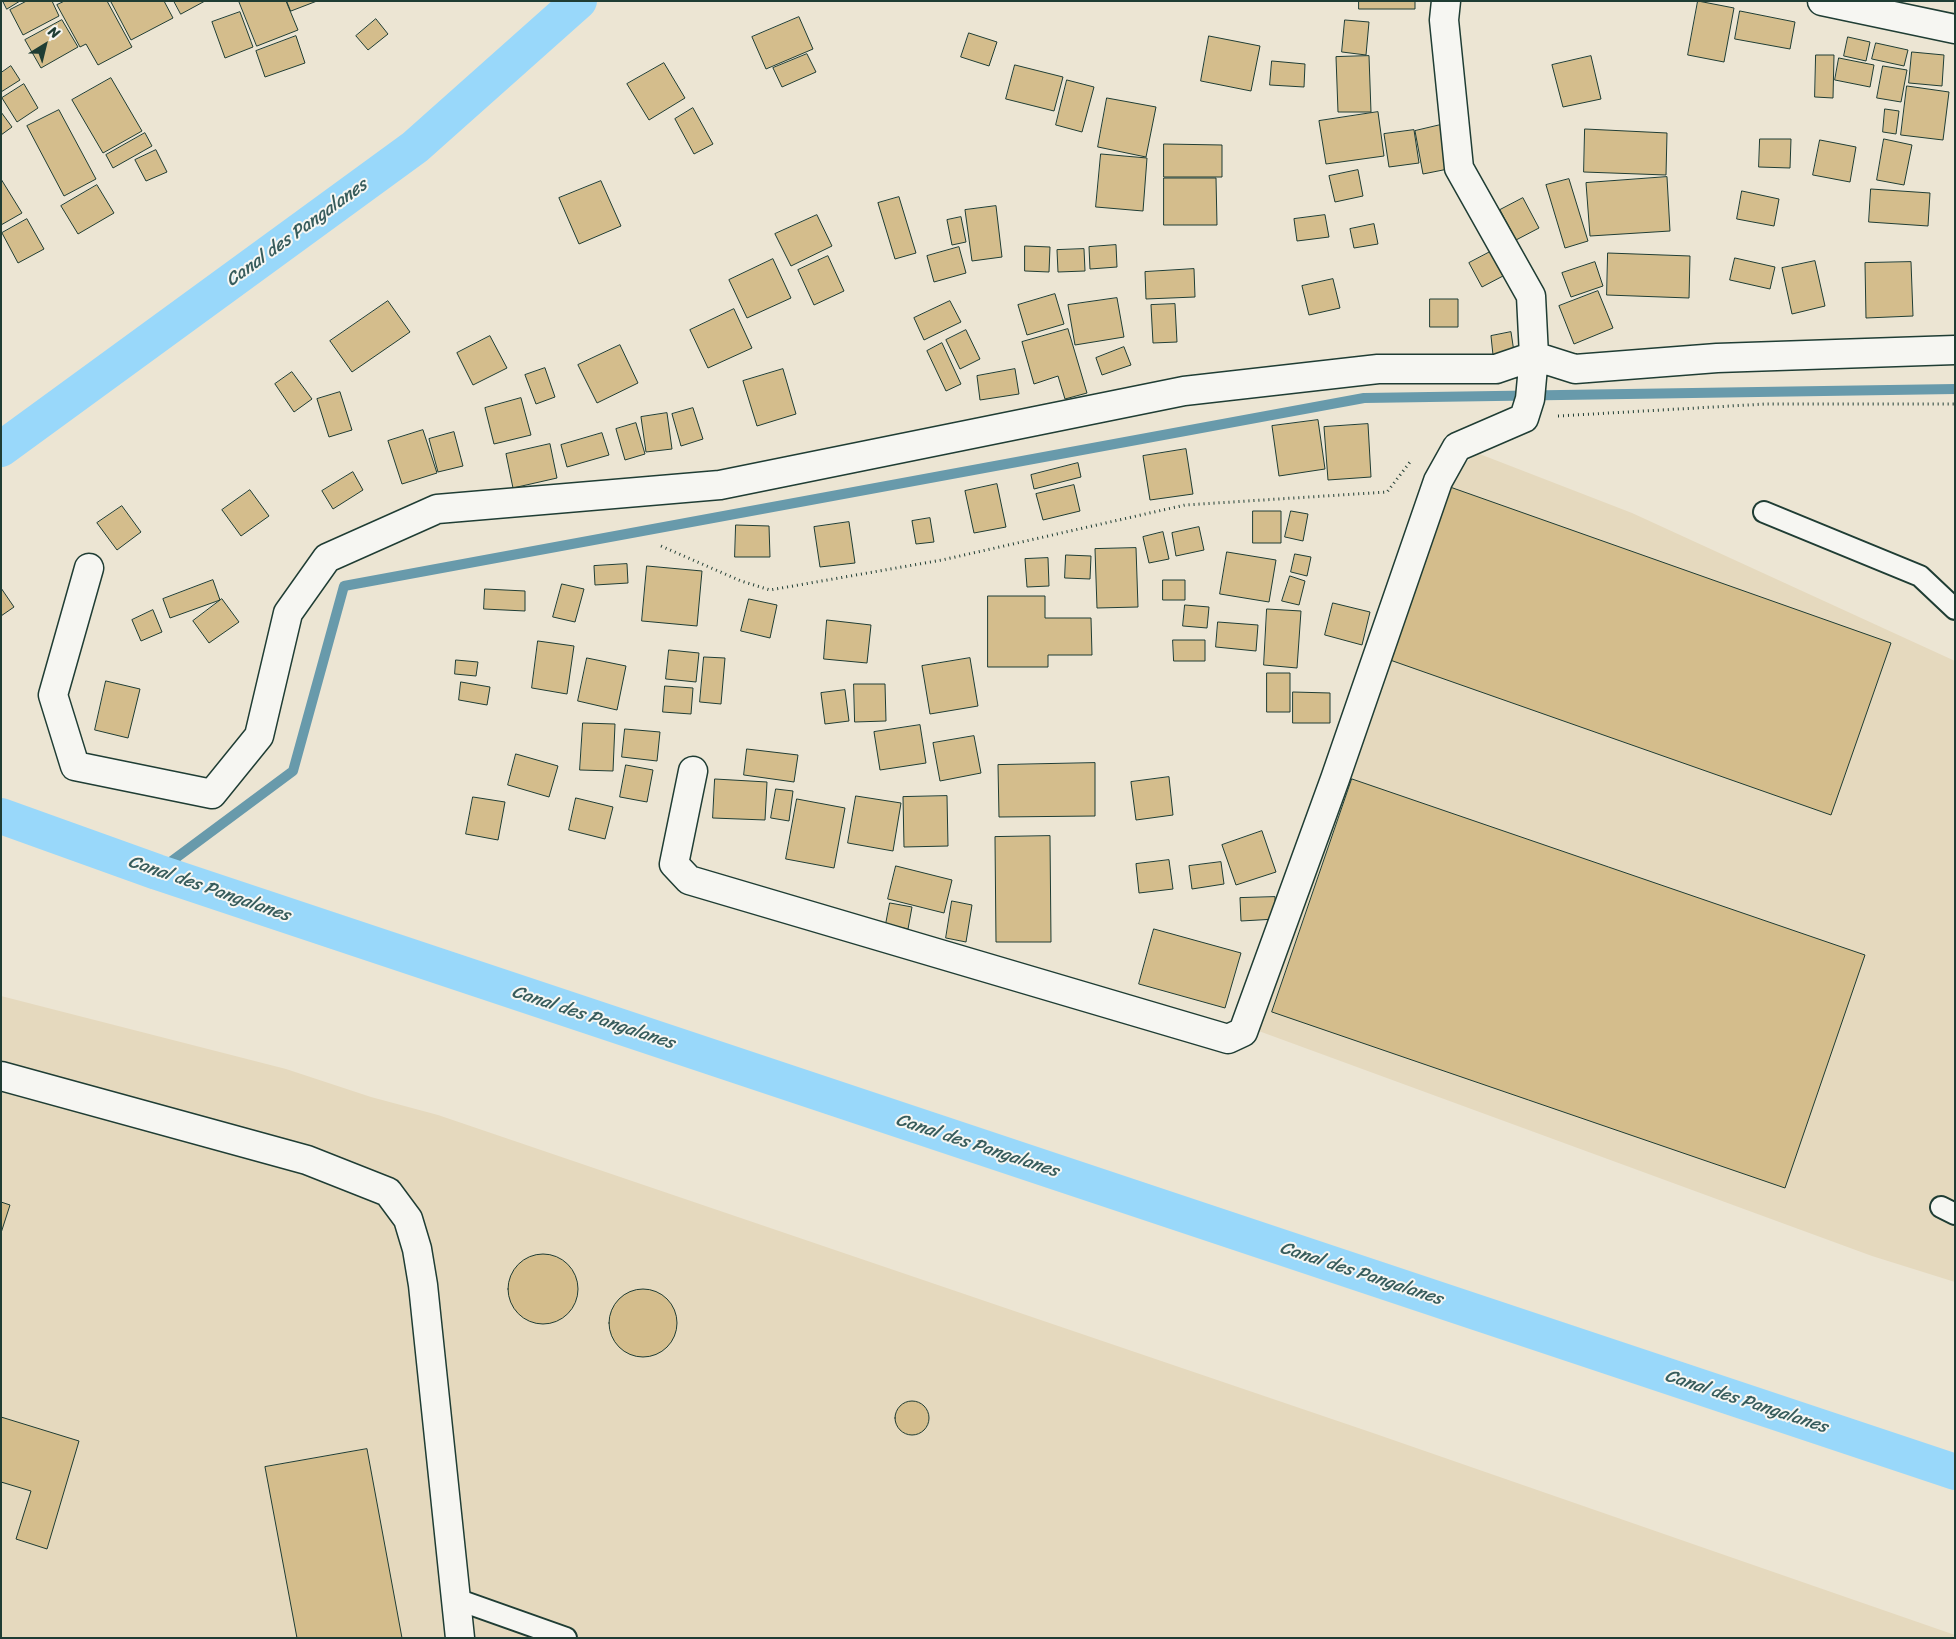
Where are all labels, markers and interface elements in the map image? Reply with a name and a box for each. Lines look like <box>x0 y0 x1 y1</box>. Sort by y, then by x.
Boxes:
text: N <box>43 19 65 45</box>
north arrow <box>20 20 70 70</box>
water label: Canal des Pangalanes <box>222 174 372 292</box>
water label: Canal des Pangalanes <box>125 851 293 927</box>
water label: Canal des Pangalanes <box>509 982 677 1054</box>
water label: Canal des Pangalanes <box>893 1110 1061 1182</box>
water label: Canal des Pangalanes <box>1277 1238 1445 1310</box>
water label: Canal des Pangalanes <box>1662 1366 1830 1438</box>

